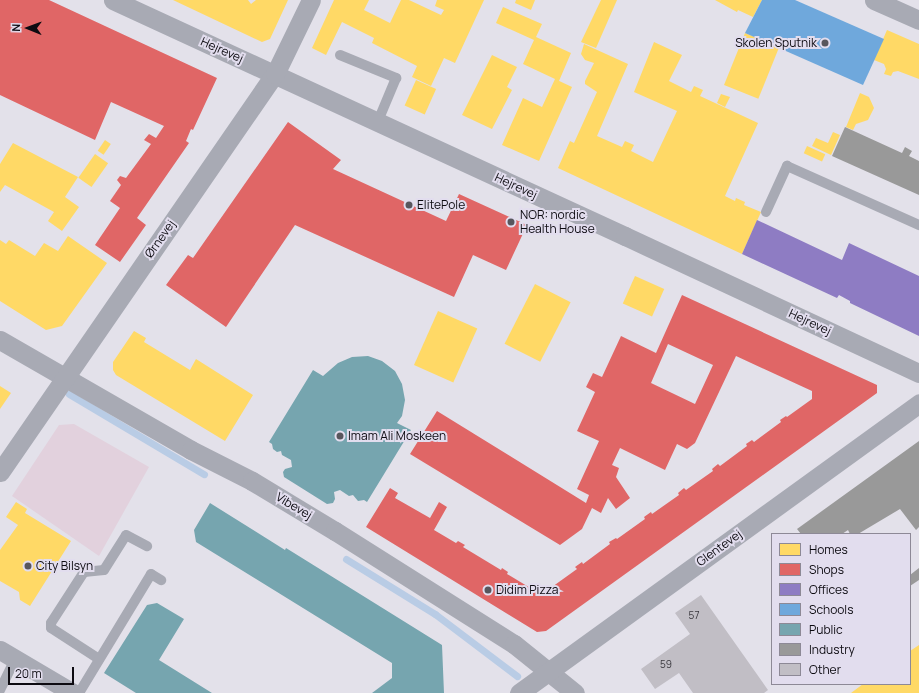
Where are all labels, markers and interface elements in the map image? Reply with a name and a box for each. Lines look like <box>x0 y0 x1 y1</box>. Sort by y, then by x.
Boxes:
north arrow <box>8 8 48 48</box>
text: N <box>8 24 23 32</box>
street label: Hejrevej <box>198 34 246 66</box>
place label: Skolen Sputnik <box>735 36 817 50</box>
marker: Skolen Sputnik <box>820 38 830 48</box>
street label: Hejrevej <box>493 170 539 202</box>
place label: ElitePole <box>417 198 465 212</box>
marker: ElitePole <box>404 200 414 210</box>
place label: NOR: nordic Health House <box>520 208 595 236</box>
marker: NOR: nordic Health House <box>505 216 517 228</box>
street label: Ørnevej <box>142 217 178 261</box>
street label: Hejrevej <box>787 306 833 338</box>
place label: Imam Ali Moskeen <box>348 429 446 443</box>
marker: Imam Ali Moskeen <box>335 431 345 441</box>
street label: Vibevej <box>273 490 315 522</box>
street label: Glentevej <box>694 527 744 569</box>
legend <box>771 533 911 685</box>
text: Homes <box>809 541 848 558</box>
place label: City Bilsyn <box>36 559 93 573</box>
marker: City Bilsyn <box>23 561 33 571</box>
text: Shops <box>809 561 844 578</box>
text: Offices <box>809 581 848 598</box>
place label: Didim Pizza <box>496 583 558 597</box>
marker: Didim Pizza <box>483 585 493 595</box>
text: Schools <box>809 601 853 618</box>
house number: 57 <box>689 610 699 622</box>
text: Public <box>809 621 843 638</box>
text: Industry <box>809 641 855 658</box>
scale bar <box>10 659 76 685</box>
house number: 59 <box>660 659 672 671</box>
text: Other <box>809 661 841 678</box>
text: 20 m <box>15 665 42 682</box>

